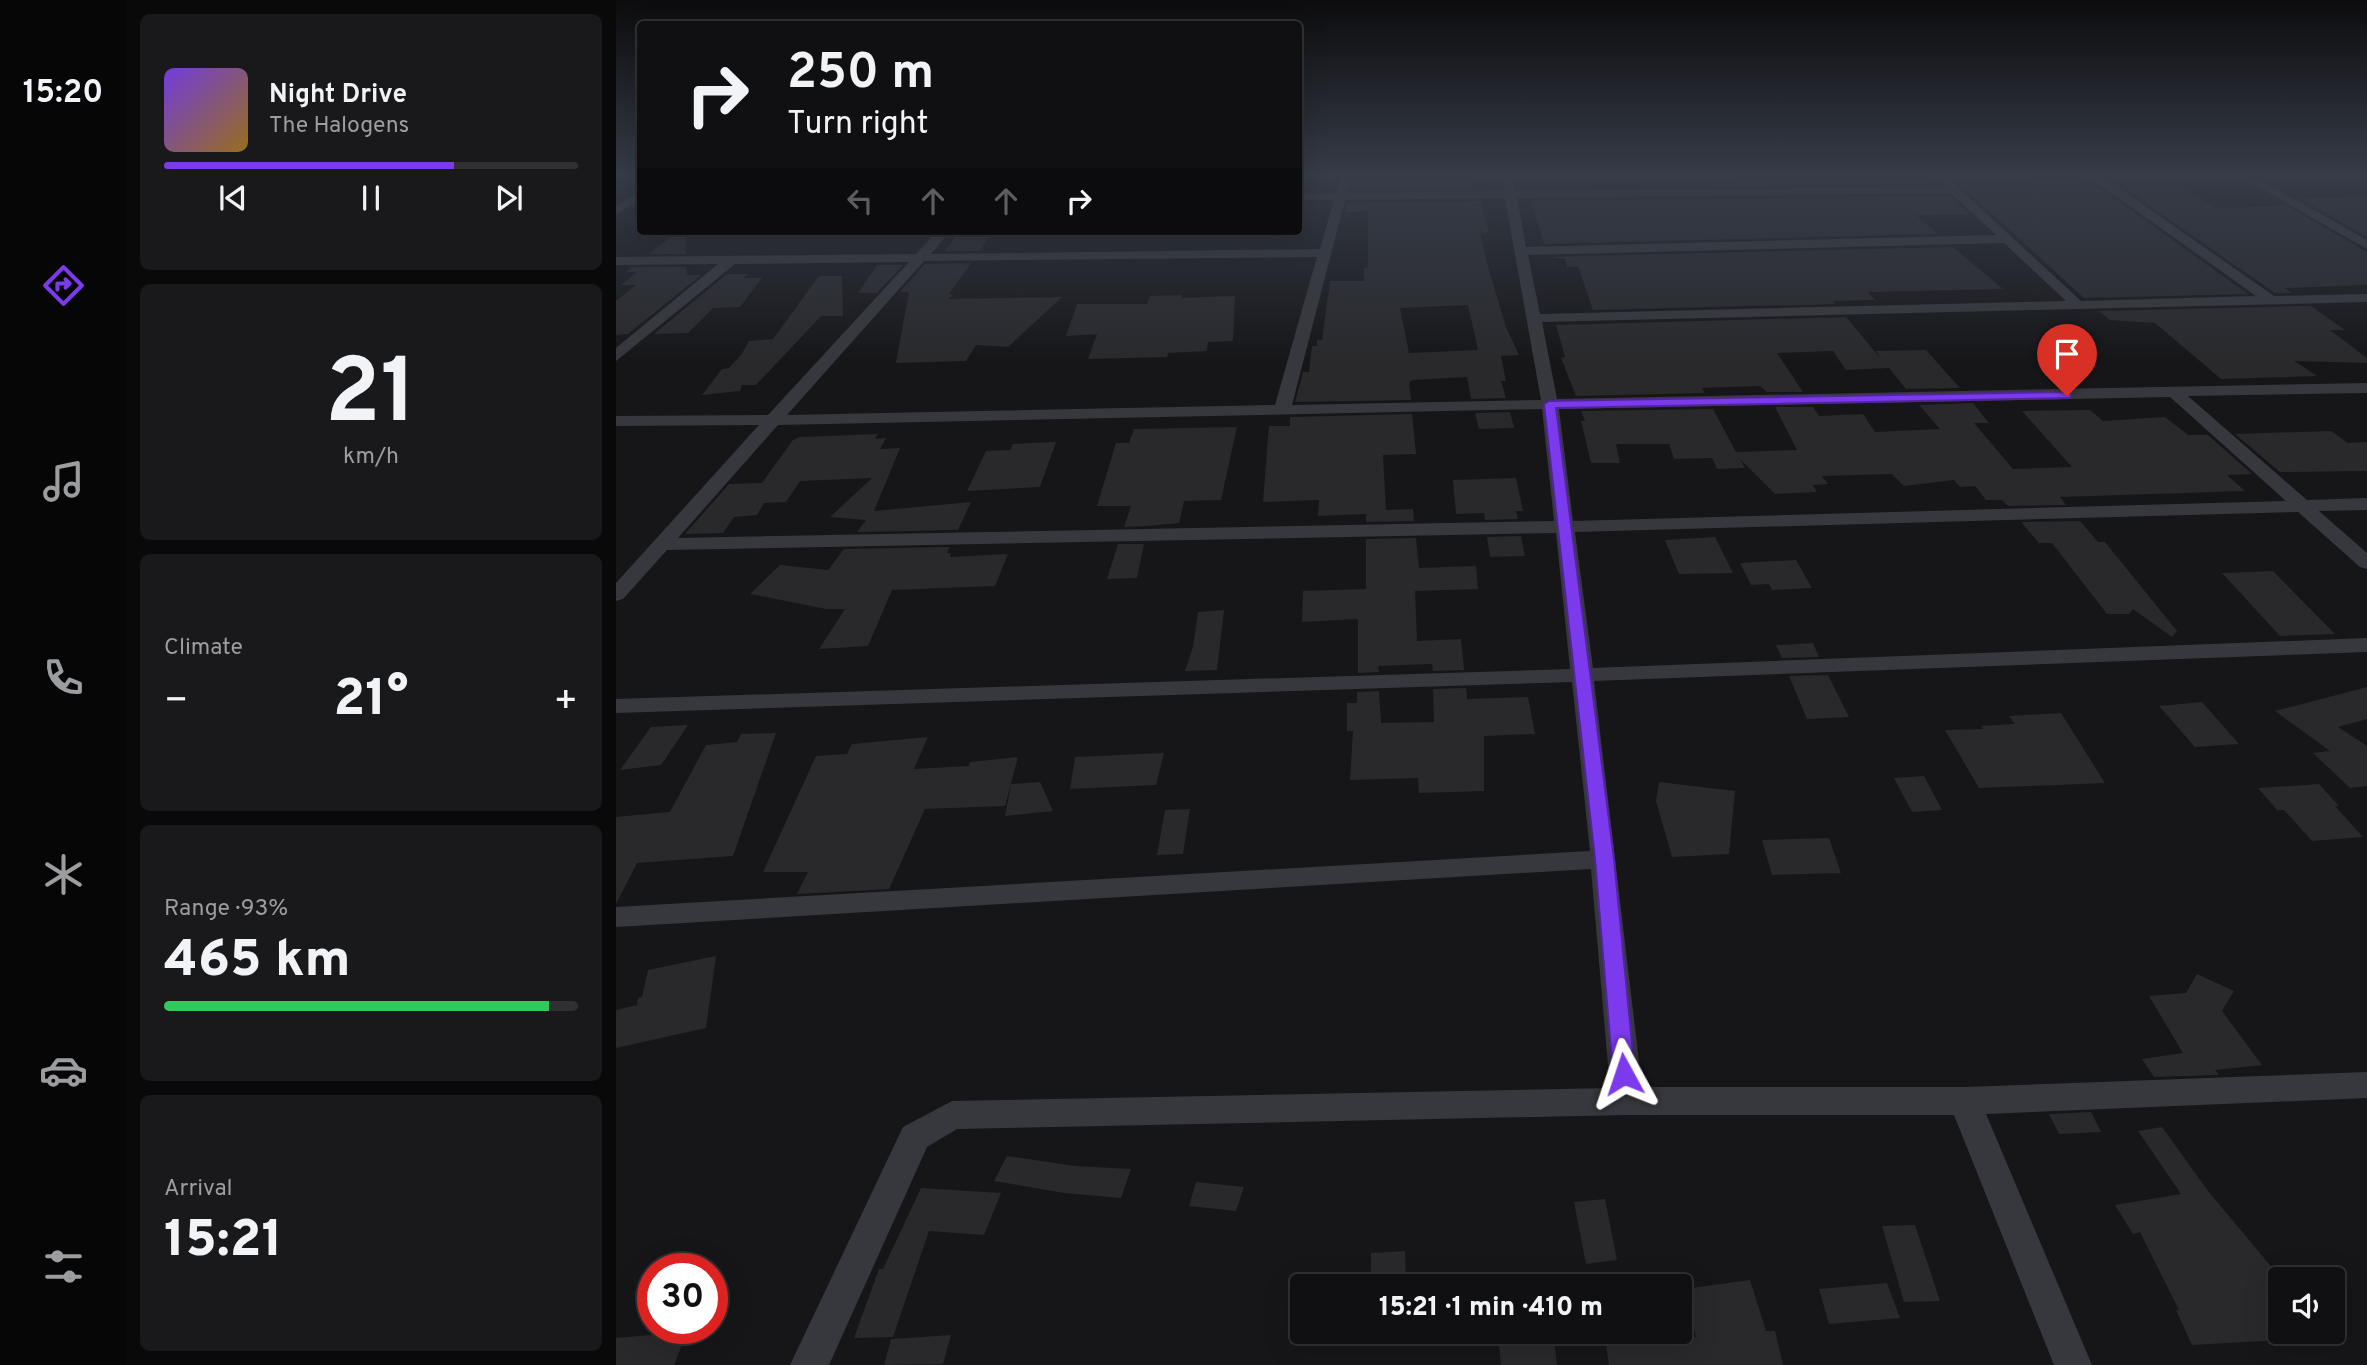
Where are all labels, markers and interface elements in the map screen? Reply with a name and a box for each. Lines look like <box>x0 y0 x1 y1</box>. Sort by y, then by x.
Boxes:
text: 250 m <box>787 44 934 106</box>
icon: right <box>672 49 763 140</box>
text: 15:20 <box>23 74 103 114</box>
text: Night Drive <box>269 79 407 112</box>
text: Turn right <box>787 105 929 145</box>
text: The Halogens <box>269 112 409 141</box>
icon: previous <box>214 179 252 217</box>
icon: pause <box>352 179 390 217</box>
icon: next <box>490 179 528 217</box>
icon: left <box>841 182 879 220</box>
icon: ahead <box>914 182 952 220</box>
icon: ahead <box>987 182 1025 220</box>
icon: right <box>1060 182 1098 220</box>
icon: directions <box>39 261 88 310</box>
pin <box>2037 324 2097 396</box>
icon: arrive <box>2048 335 2086 373</box>
text: 21 <box>325 340 417 455</box>
text: km/h <box>343 443 399 472</box>
icon: music <box>39 457 88 506</box>
text: Climate <box>164 634 243 663</box>
icon: phone <box>39 653 88 702</box>
text: 21° <box>334 668 408 734</box>
text: − <box>164 678 189 727</box>
text: + <box>553 678 578 727</box>
icon: climate <box>39 850 88 899</box>
text: Range · 93% <box>164 895 288 924</box>
text: 465 km <box>164 929 351 995</box>
position arrow <box>1587 1037 1661 1111</box>
icon: car <box>39 1046 88 1095</box>
text: Arrival <box>164 1175 233 1204</box>
text: 15:21 <box>164 1209 283 1275</box>
icon: filters <box>39 1242 88 1291</box>
speed limit sign: 30 <box>637 1253 728 1344</box>
map controls <box>2268 1267 2345 1344</box>
button: sound <box>2268 1267 2345 1344</box>
text: 15:21 · 1 min · 410 m <box>1379 1292 1603 1325</box>

